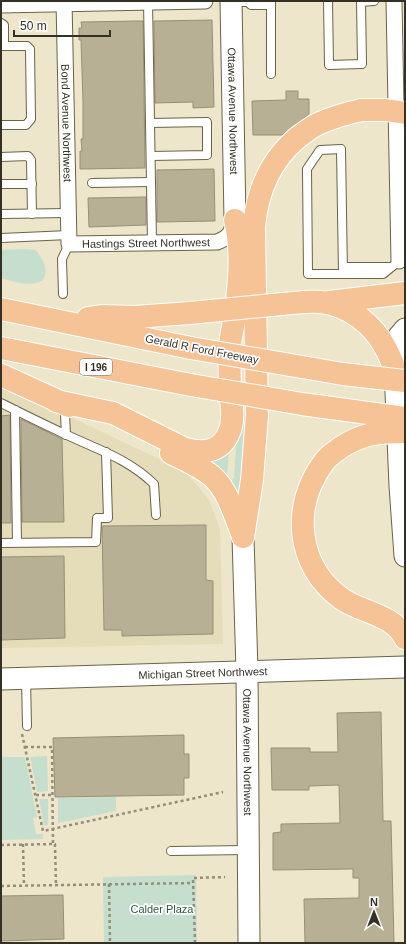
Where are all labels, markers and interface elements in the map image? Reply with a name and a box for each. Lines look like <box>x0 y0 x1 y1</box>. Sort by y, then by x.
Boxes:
scale bar <box>14 12 110 38</box>
text: 50 m <box>20 19 47 33</box>
street label: Ottawa Avenue Northwest <box>226 47 240 175</box>
street label: Bond Avenue Northwest <box>59 64 74 182</box>
street label: Hastings Street Northwest <box>82 236 210 250</box>
street label: Gerald R Ford Freeway <box>144 332 260 366</box>
road number: I 196 <box>80 359 112 375</box>
street label: Michigan Street Northwest <box>138 665 268 681</box>
street label: Ottawa Avenue Northwest <box>241 688 254 816</box>
north arrow <box>354 892 394 932</box>
text: N <box>370 896 378 908</box>
park label: Calder Plaza <box>131 903 194 915</box>

